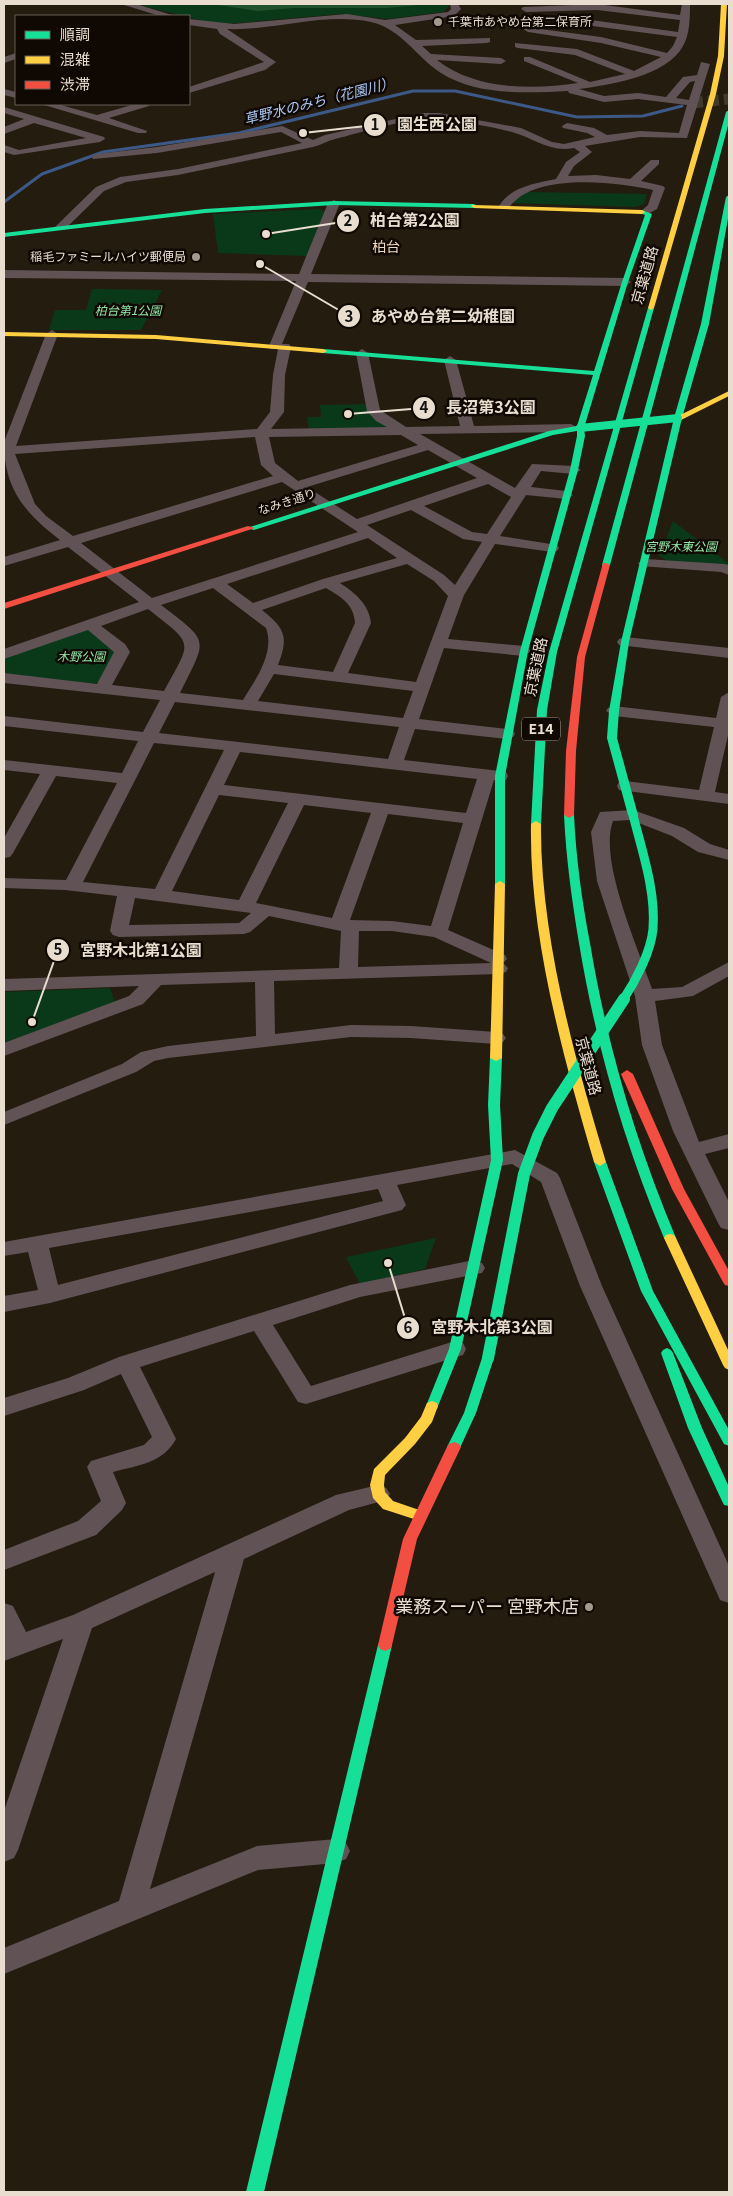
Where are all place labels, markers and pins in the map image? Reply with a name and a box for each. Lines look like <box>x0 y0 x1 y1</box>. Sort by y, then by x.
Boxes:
place label: 千葉市あやめ台第二保育所 <box>448 12 592 29</box>
marker: 千葉市あやめ台第二保育所 <box>432 16 444 28</box>
callout: 園生西公園 <box>362 109 487 140</box>
callout: 柏台第2公園 <box>335 205 470 236</box>
place label: 稲毛ファミールハイツ郵便局 <box>30 247 186 264</box>
marker: 稲毛ファミールハイツ郵便局 <box>190 251 202 263</box>
callout: あやめ台第二幼稚園 <box>336 301 525 332</box>
callout: 長沼第3公園 <box>412 392 546 423</box>
callout: 宮野木北第1公園 <box>45 934 211 965</box>
callout: 宮野木北第3公園 <box>396 1312 562 1343</box>
place label: 業務スーパー 宮野木店 <box>395 1592 579 1618</box>
marker: 業務スーパー 宮野木店 <box>583 1601 595 1613</box>

